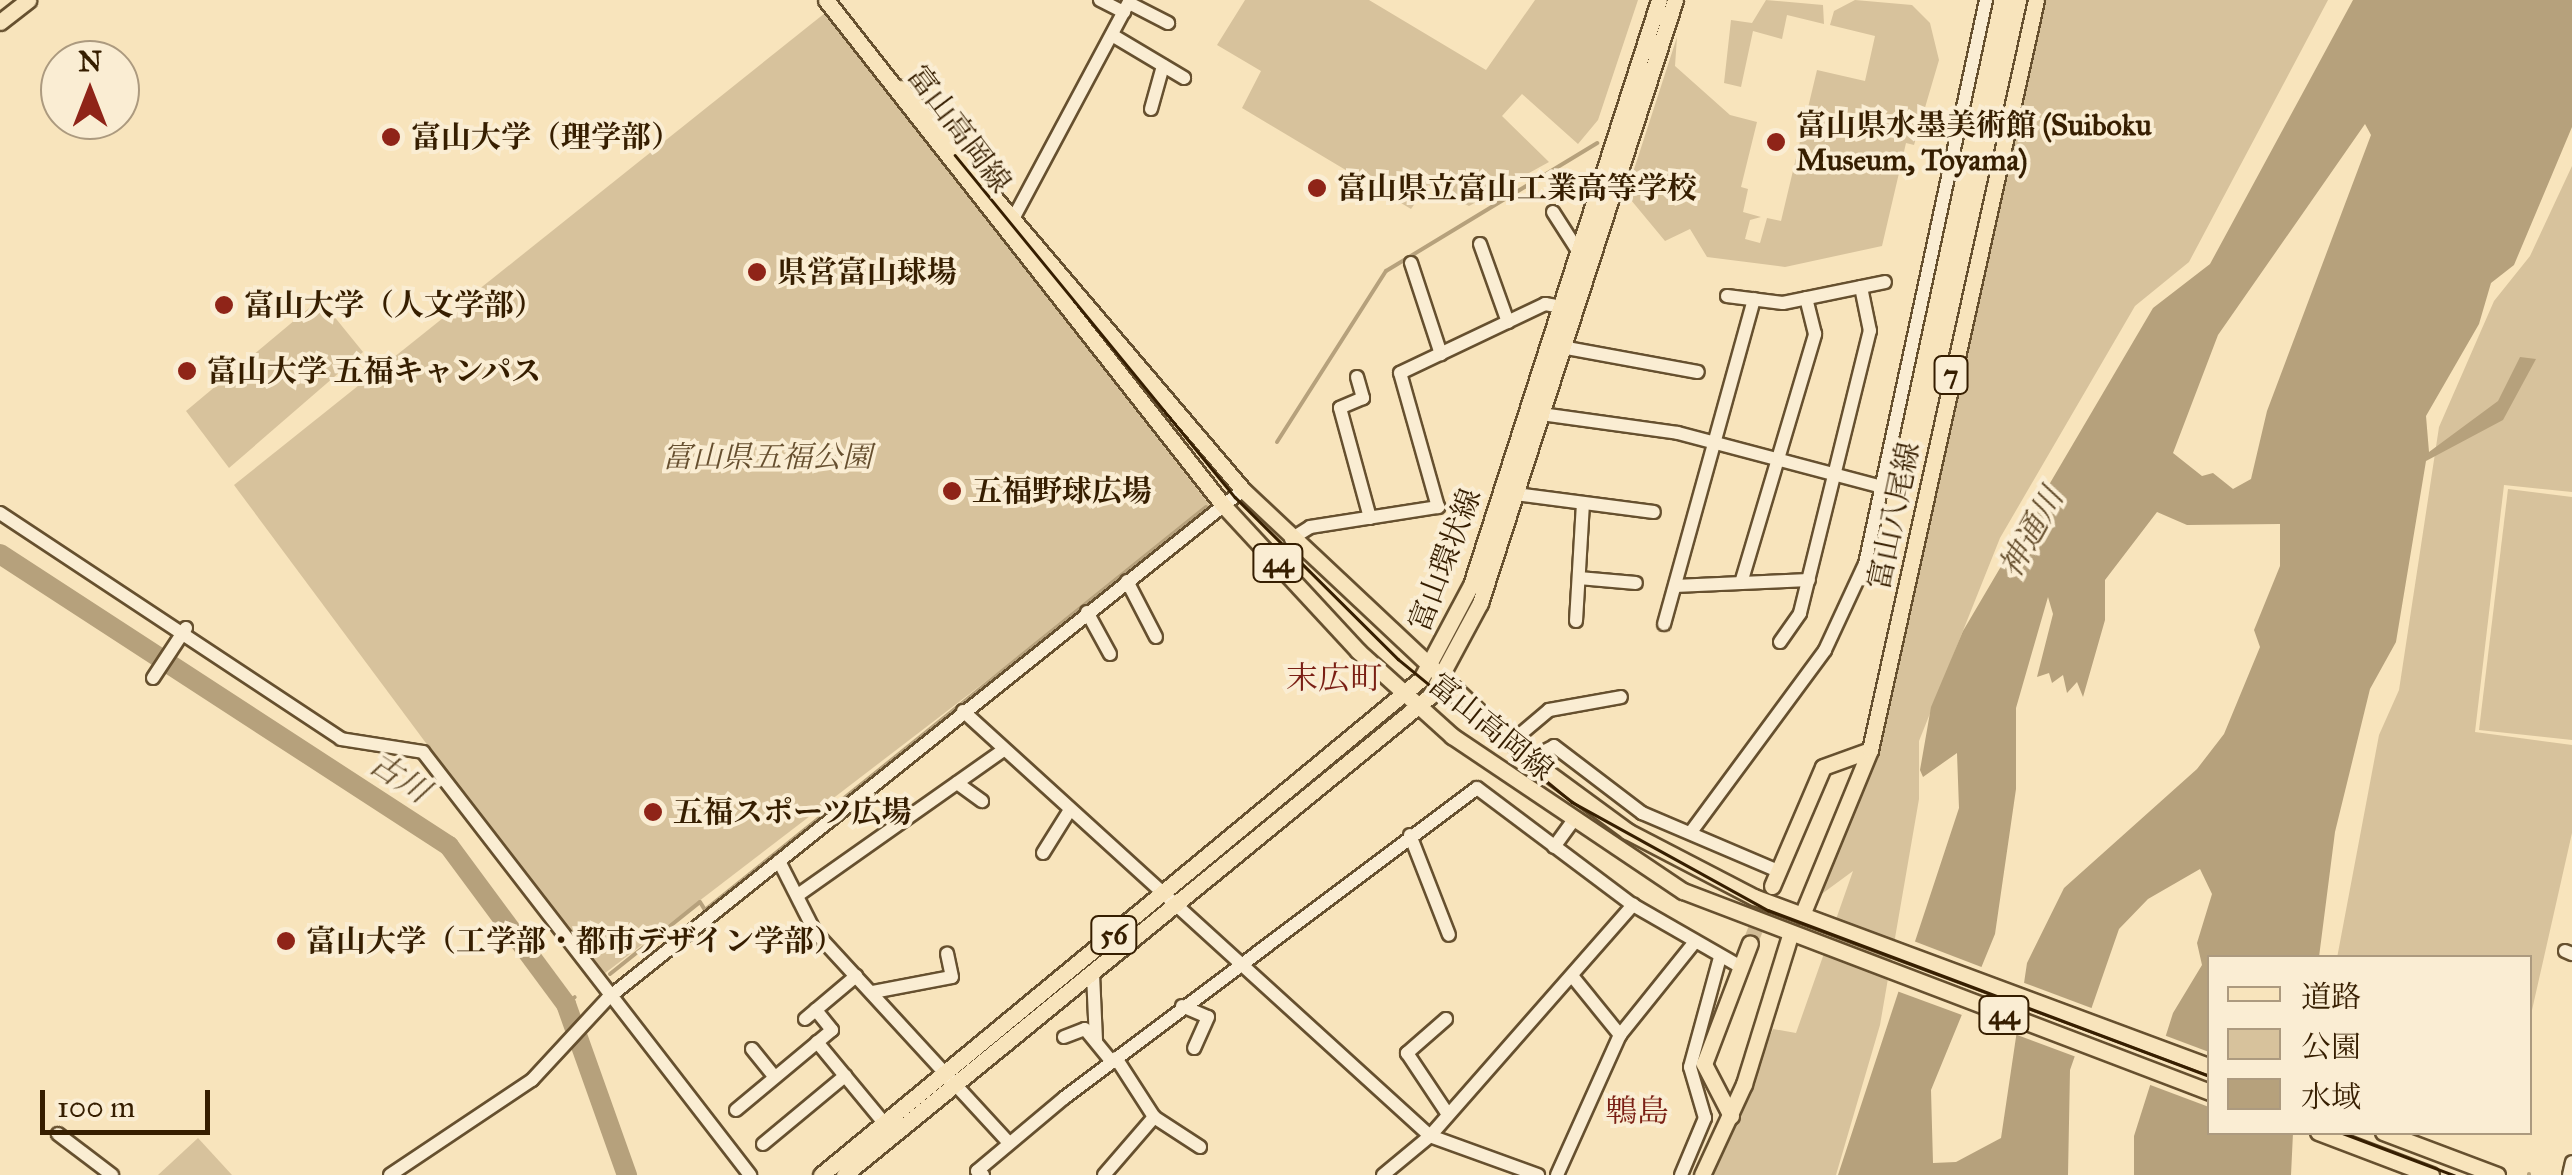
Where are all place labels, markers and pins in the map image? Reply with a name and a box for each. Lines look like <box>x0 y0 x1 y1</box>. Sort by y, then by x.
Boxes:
place label: 富山県水墨美術館 (Suiboku Museum, Toyama) <box>1796 107 2152 178</box>
place label: 富山大学（理学部） <box>411 119 681 155</box>
marker: 富山大学（理学部） <box>380 126 402 148</box>
marker: 富山県水墨美術館 (Suiboku Museum, Toyama) <box>1765 131 1787 153</box>
place label: 富山県立富山工業高等学校 <box>1337 170 1697 206</box>
marker: 富山県立富山工業高等学校 <box>1306 177 1328 199</box>
place label: 県営富山球場 <box>777 254 957 290</box>
marker: 県営富山球場 <box>746 261 768 283</box>
place label: 富山大学（人文学部） <box>244 287 544 323</box>
marker: 富山大学（人文学部） <box>213 294 235 316</box>
place label: 富山大学 五福キャンパス <box>207 353 543 389</box>
marker: 富山大学 五福キャンパス <box>176 360 198 382</box>
place label: 五福野球広場 <box>972 473 1152 509</box>
marker: 五福野球広場 <box>941 480 963 502</box>
place label: 五福スポーツ広場 <box>673 794 913 830</box>
marker: 五福スポーツ広場 <box>642 801 664 823</box>
place label: 富山大学（工学部・都市デザイン学部） <box>306 923 846 959</box>
marker: 富山大学（工学部・都市デザイン学部） <box>275 930 297 952</box>

